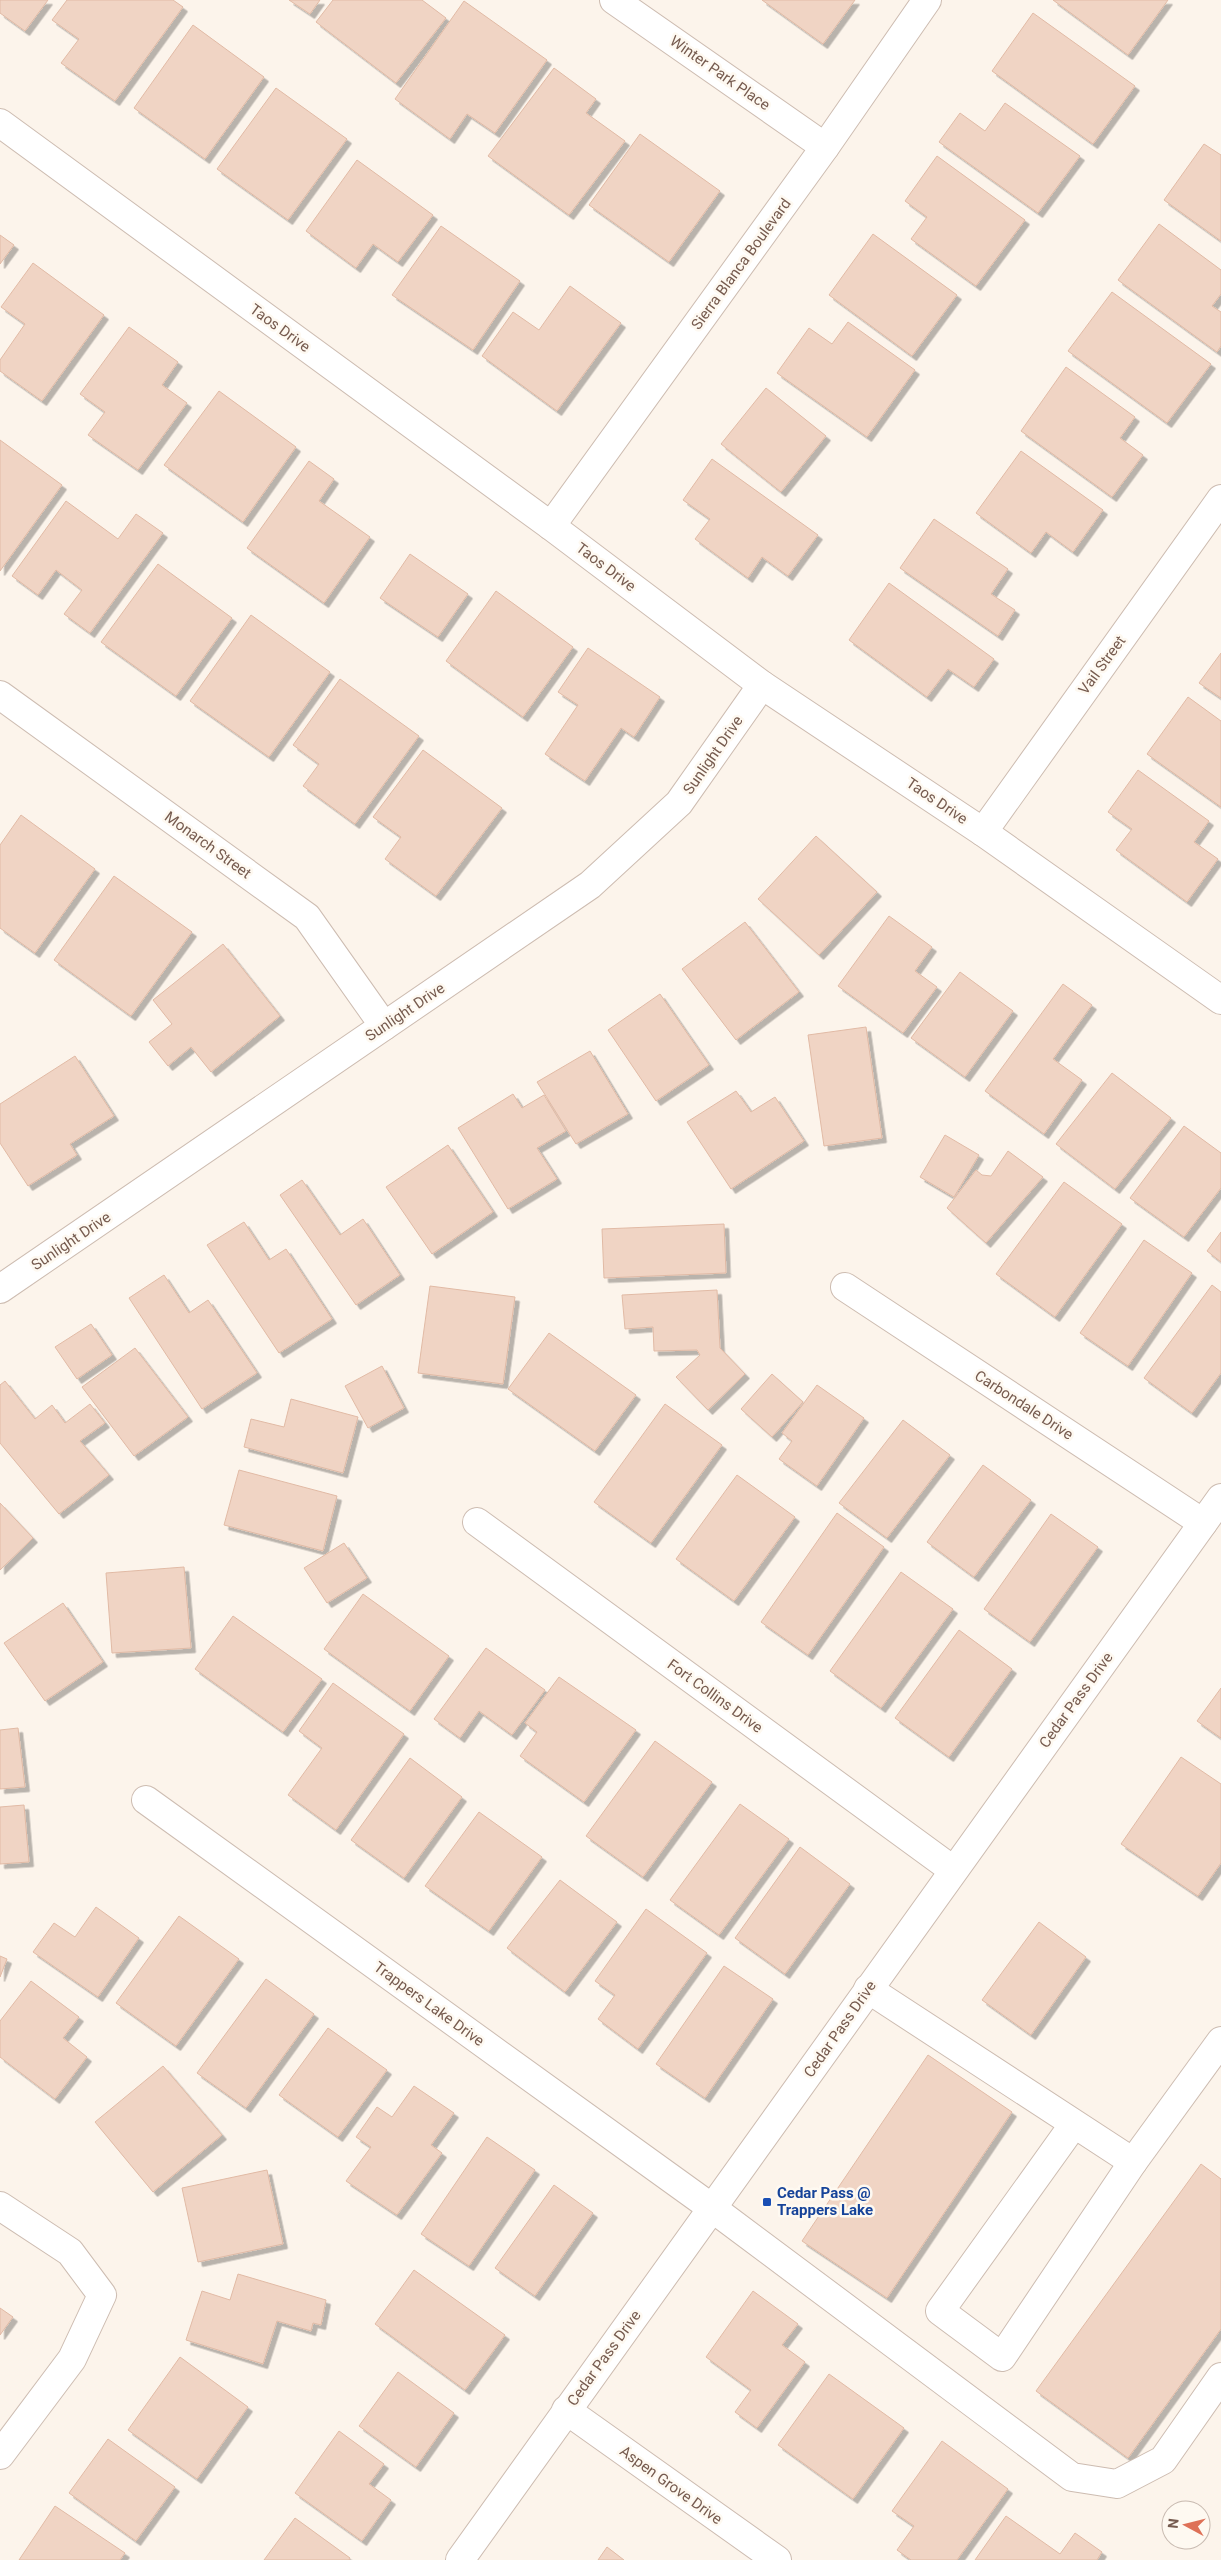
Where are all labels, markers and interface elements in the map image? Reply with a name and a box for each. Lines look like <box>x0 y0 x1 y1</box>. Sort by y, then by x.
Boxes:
street label: Winter Park Place <box>667 32 773 114</box>
street label: Sierra Blanca Boulevard <box>687 195 795 333</box>
street label: Taos Drive <box>246 300 314 356</box>
street label: Taos Drive <box>573 539 639 595</box>
street label: Vail Street <box>1075 632 1129 698</box>
street label: Sunlight Drive <box>679 712 747 798</box>
street label: Taos Drive <box>903 774 971 828</box>
street label: Monarch Street <box>161 808 255 882</box>
street label: Sunlight Drive <box>362 979 448 1045</box>
street label: Sunlight Drive <box>28 1208 114 1274</box>
street label: Carbondale Drive <box>971 1366 1077 1444</box>
street label: Cedar Pass Drive <box>1035 1649 1117 1751</box>
street label: Fort Collins Drive <box>664 1655 766 1737</box>
street label: Trappers Lake Drive <box>370 1958 488 2050</box>
street label: Cedar Pass Drive <box>800 1977 880 2081</box>
place label: Cedar Pass @ Trappers Lake <box>777 2184 873 2219</box>
marker: Cedar Pass @ Trappers Lake <box>761 2196 773 2208</box>
street label: Cedar Pass Drive <box>563 2307 645 2409</box>
street label: Aspen Grove Drive <box>616 2442 726 2528</box>
north arrow <box>1161 2500 1211 2550</box>
text: N <box>1165 2518 1182 2529</box>

